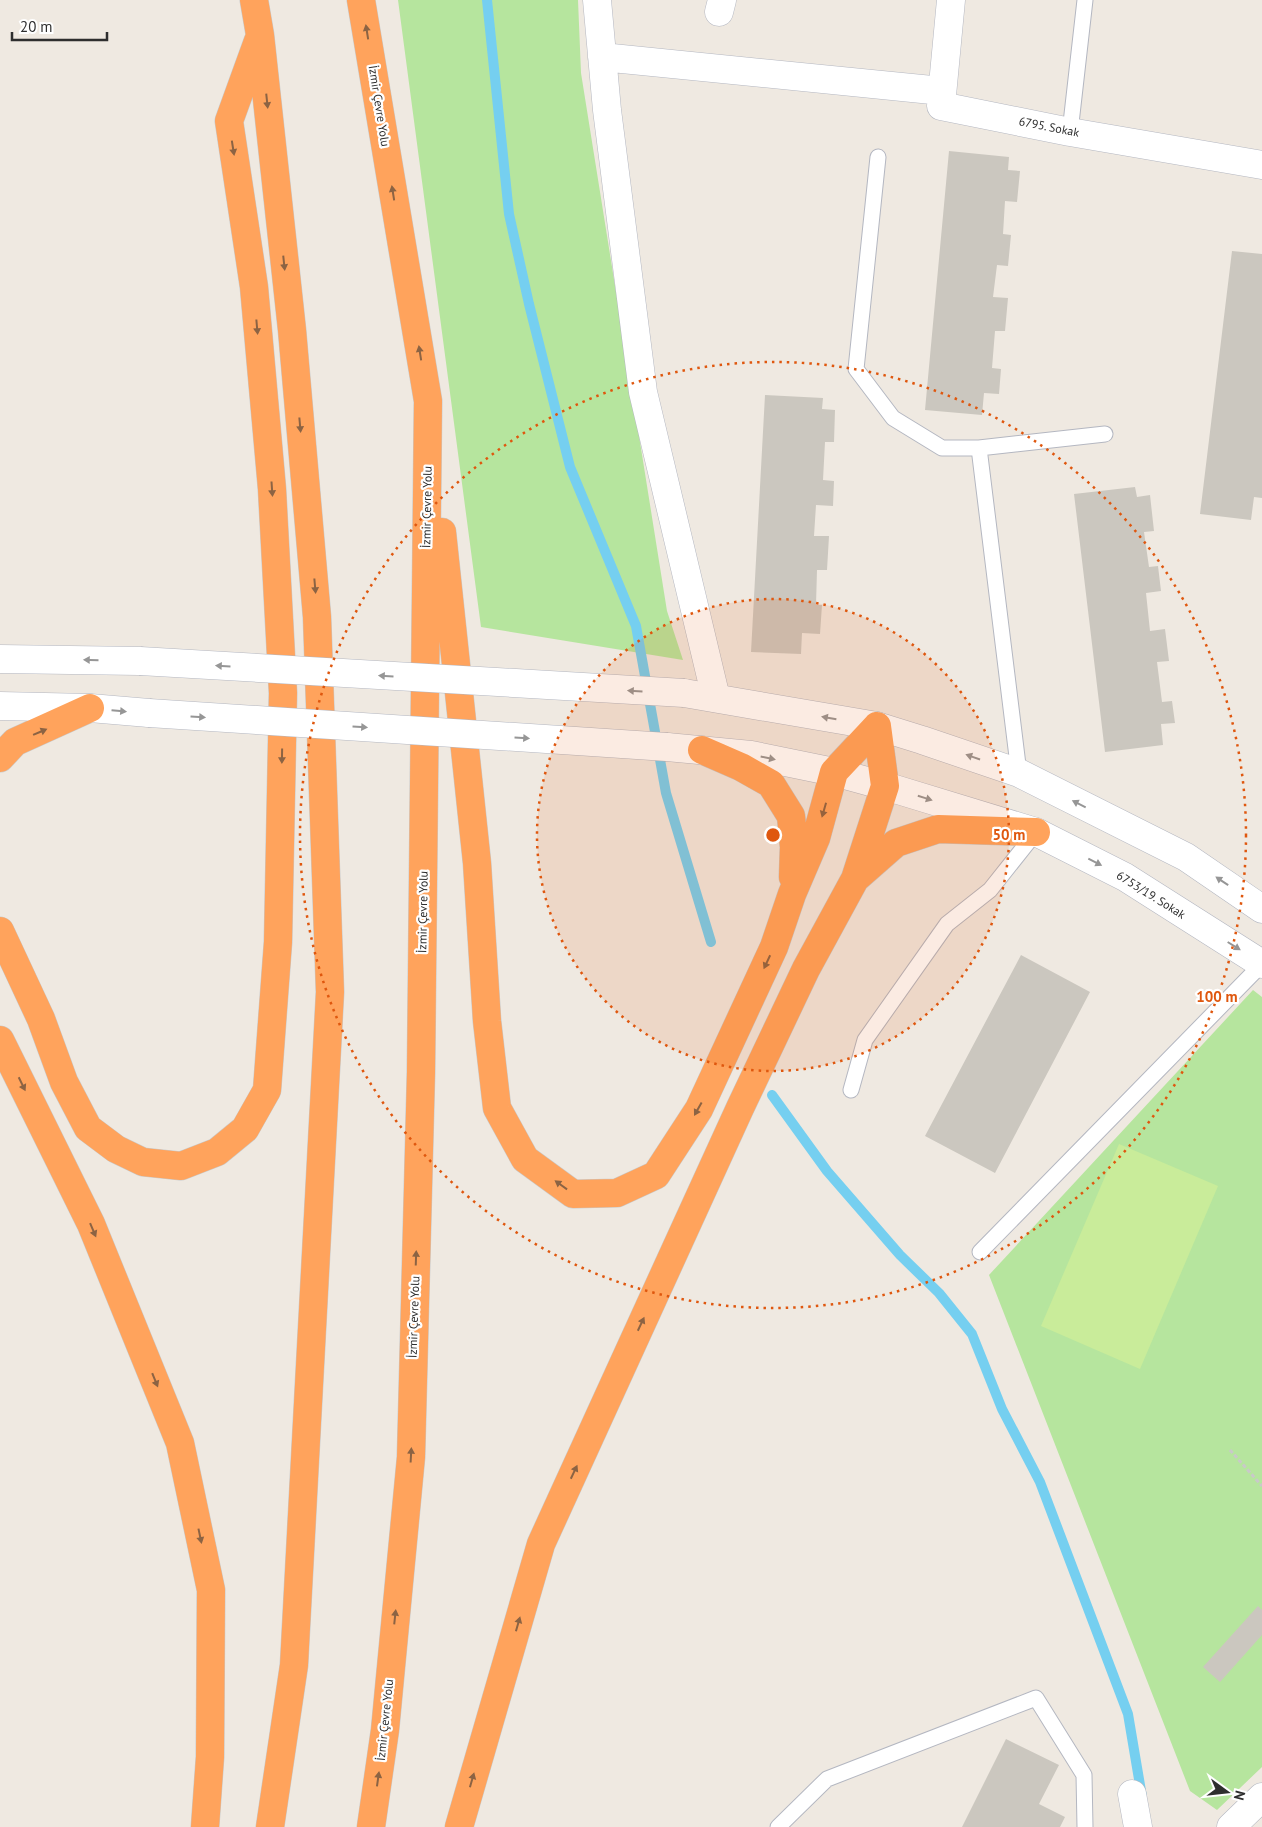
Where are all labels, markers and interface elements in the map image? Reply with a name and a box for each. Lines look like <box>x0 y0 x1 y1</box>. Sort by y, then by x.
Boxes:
scale bar <box>12 10 108 42</box>
text: 20 m <box>20 17 53 36</box>
one-way arrow <box>362 24 370 40</box>
street label: İzmir Çevre Yolu <box>366 64 393 148</box>
one-way arrow <box>263 94 271 110</box>
street label: 6795. Sokak <box>1018 113 1081 140</box>
one-way arrow <box>229 141 237 157</box>
one-way arrow <box>389 184 397 200</box>
one-way arrow <box>280 255 288 271</box>
one-way arrow <box>254 319 262 335</box>
one-way arrow <box>416 345 424 361</box>
one-way arrow <box>296 417 304 433</box>
street label: İzmir Çevre Yolu <box>418 466 435 548</box>
one-way arrow <box>268 481 276 497</box>
one-way arrow <box>311 579 319 595</box>
one-way arrow <box>83 656 99 664</box>
one-way arrow <box>215 662 231 670</box>
one-way arrow <box>377 671 393 679</box>
one-way arrow <box>627 686 643 694</box>
one-way arrow <box>111 707 127 715</box>
one-way arrow <box>190 713 206 721</box>
one-way arrow <box>820 713 836 721</box>
one-way arrow <box>352 724 368 732</box>
one-way arrow <box>33 728 48 736</box>
one-way arrow <box>515 734 531 742</box>
one-way arrow <box>278 748 286 764</box>
one-way arrow <box>965 753 980 761</box>
one-way arrow <box>760 755 776 763</box>
one-way arrow <box>918 795 933 802</box>
one-way arrow <box>1072 800 1087 808</box>
one-way arrow <box>820 802 828 817</box>
text: 50 m <box>993 825 1025 844</box>
centre of rings <box>764 826 782 844</box>
one-way arrow <box>1088 858 1102 866</box>
street label: 6753/19. Sokak <box>1114 867 1189 922</box>
street label: İzmir Çevre Yolu <box>414 871 431 953</box>
one-way arrow <box>1215 877 1229 886</box>
one-way arrow <box>1227 942 1240 951</box>
one-way arrow <box>763 955 771 969</box>
text: 100 m <box>1196 987 1238 1006</box>
one-way arrow <box>18 1077 26 1091</box>
one-way arrow <box>694 1102 703 1115</box>
one-way arrow <box>554 1180 568 1190</box>
one-way arrow <box>90 1223 98 1237</box>
one-way arrow <box>412 1250 420 1266</box>
street label: İzmir Çevre Yolu <box>405 1276 422 1358</box>
one-way arrow <box>638 1317 646 1331</box>
one-way arrow <box>151 1373 159 1387</box>
one-way arrow <box>407 1447 415 1463</box>
one-way arrow <box>570 1465 578 1479</box>
one-way arrow <box>196 1528 204 1543</box>
one-way arrow <box>391 1609 399 1625</box>
one-way arrow <box>514 1616 522 1631</box>
street label: İzmir Çevre Yolu <box>373 1678 396 1762</box>
north arrow <box>1202 1767 1252 1817</box>
one-way arrow <box>374 1770 382 1786</box>
one-way arrow <box>469 1772 477 1787</box>
text: N <box>1230 1789 1249 1802</box>

